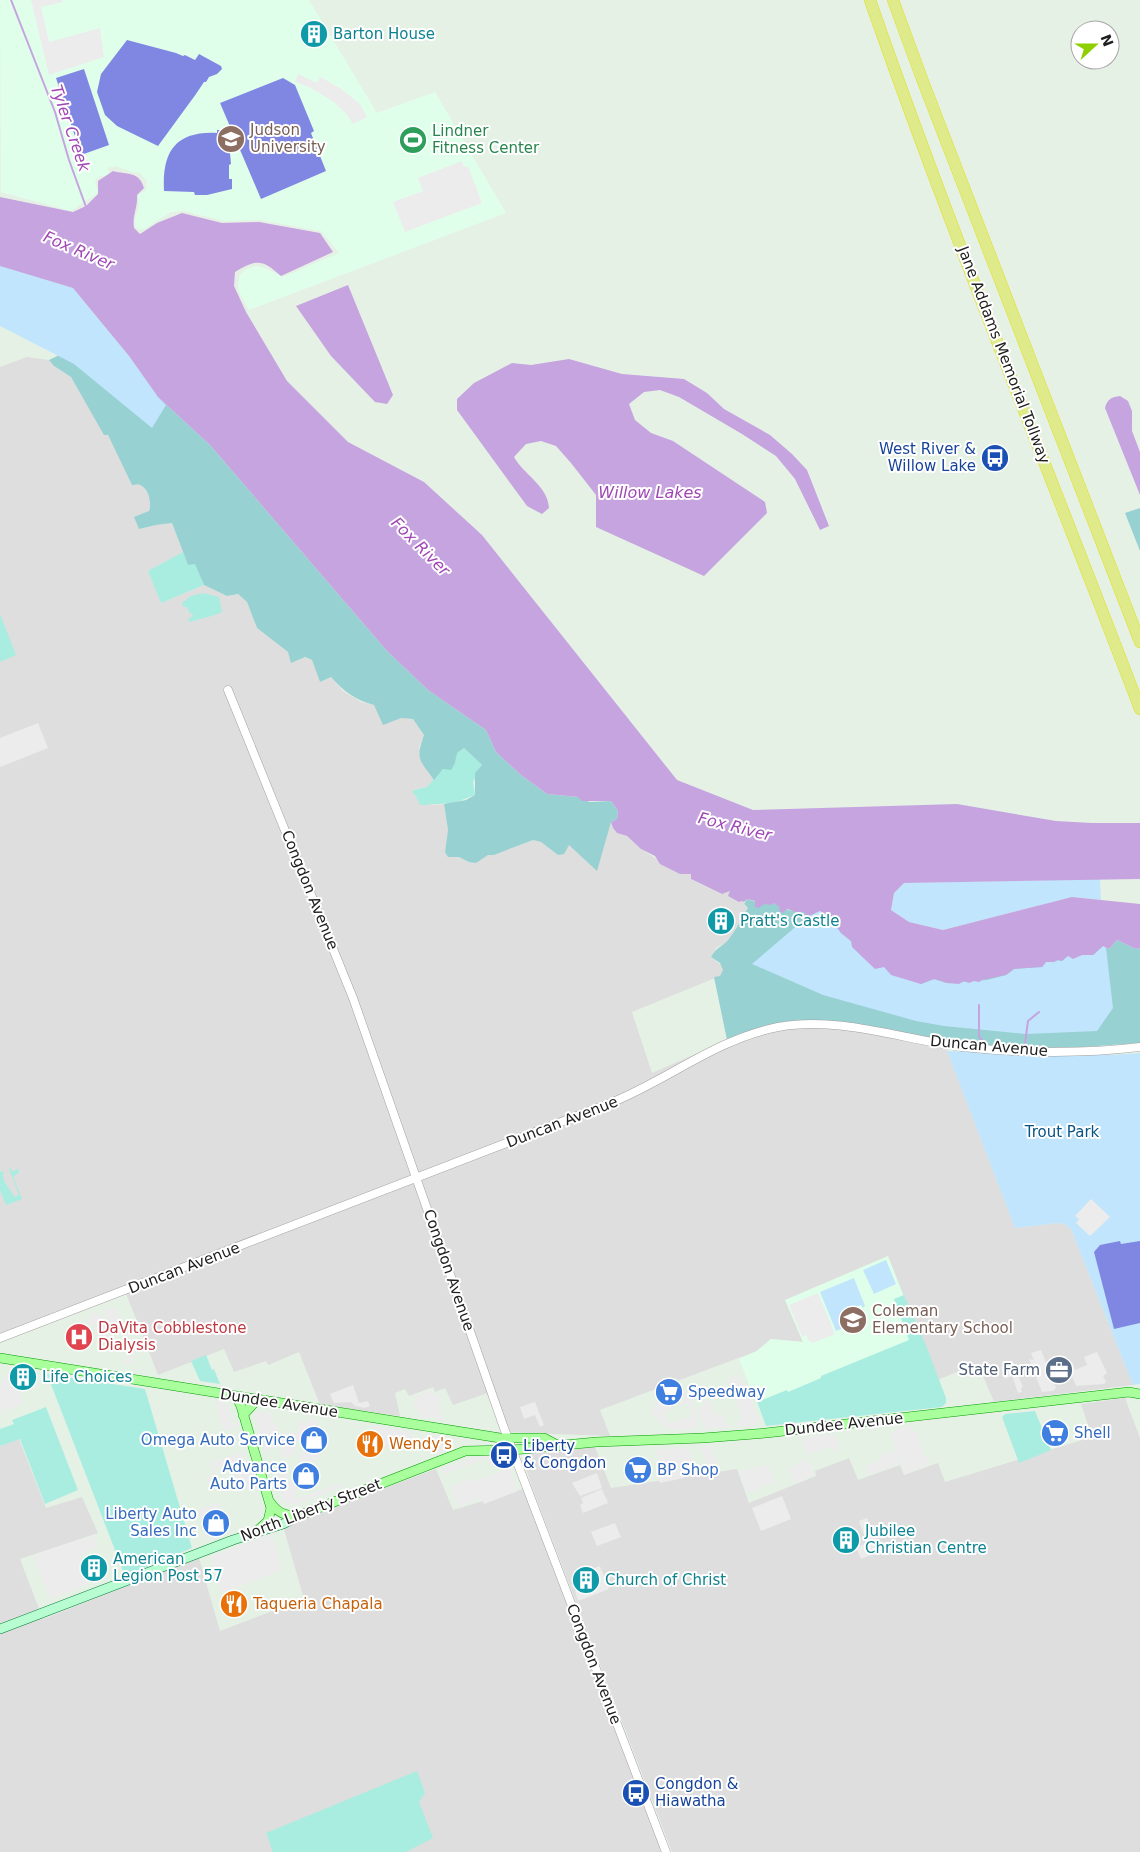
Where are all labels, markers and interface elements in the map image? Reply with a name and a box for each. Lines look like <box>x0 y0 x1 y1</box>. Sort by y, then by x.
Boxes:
building icon: Barton House <box>299 19 329 49</box>
north arrow <box>1070 20 1120 70</box>
place label: Barton House <box>333 25 435 43</box>
text: N <box>1098 32 1117 49</box>
water label: Tyler Creek <box>47 82 94 175</box>
place label: Judson University <box>249 121 326 156</box>
place label: Lindner Fitness Center <box>432 122 540 157</box>
school or university icon: Judson University <box>216 124 246 154</box>
sports icon: Lindner Fitness Center <box>398 125 428 155</box>
water label: Fox River <box>41 227 118 274</box>
street label: Jane Addams Memorial Tollway <box>954 243 1054 466</box>
place label: West River & Willow Lake <box>879 440 976 475</box>
bus stop icon: West River & Willow Lake <box>980 443 1010 473</box>
water label: Willow Lakes <box>598 483 702 502</box>
water label: Fox River <box>387 513 455 581</box>
water label: Fox River <box>696 808 775 845</box>
street label: Congdon Avenue <box>278 828 342 952</box>
building icon: Pratt's Castle <box>706 906 736 936</box>
place label: Pratt's Castle <box>740 912 839 930</box>
street label: Duncan Avenue <box>929 1032 1049 1060</box>
street label: Duncan Avenue <box>504 1092 620 1152</box>
park label: Trout Park <box>1024 1123 1100 1141</box>
street label: Congdon Avenue <box>420 1207 478 1333</box>
street label: Duncan Avenue <box>126 1238 242 1298</box>
place label: Coleman Elementary School <box>872 1302 1013 1337</box>
school or university icon: Coleman Elementary School <box>838 1305 868 1335</box>
place label: DaVita Cobblestone Dialysis <box>98 1319 246 1354</box>
hospital icon: DaVita Cobblestone Dialysis <box>64 1322 94 1352</box>
office icon: State Farm <box>1044 1355 1074 1385</box>
place label: State Farm <box>959 1361 1040 1379</box>
building icon: Life Choices <box>8 1362 38 1392</box>
place label: Life Choices <box>42 1368 133 1386</box>
supermarket icon: Speedway <box>654 1377 684 1407</box>
place label: Speedway <box>688 1383 765 1401</box>
street label: Dundee Avenue <box>219 1385 339 1421</box>
street label: Dundee Avenue <box>784 1409 904 1439</box>
supermarket icon: Shell <box>1040 1418 1070 1448</box>
place label: Shell <box>1074 1424 1111 1442</box>
shop icon: Omega Auto Service <box>299 1425 329 1455</box>
restaurant icon: Wendy's <box>355 1429 385 1459</box>
place label: Omega Auto Service <box>141 1431 295 1449</box>
place label: Wendy's <box>389 1435 452 1453</box>
place label: Liberty & Congdon <box>523 1437 606 1472</box>
bus stop icon: Liberty & Congdon <box>489 1440 519 1470</box>
supermarket icon: BP Shop <box>623 1455 653 1485</box>
place label: Advance Auto Parts <box>210 1458 287 1493</box>
shop icon: Advance Auto Parts <box>291 1461 321 1491</box>
place label: BP Shop <box>657 1461 719 1479</box>
street label: North Liberty Street <box>238 1475 384 1545</box>
place label: Liberty Auto Sales Inc <box>105 1505 197 1540</box>
shop icon: Liberty Auto Sales Inc <box>201 1508 231 1538</box>
place label: Jubilee Christian Centre <box>864 1522 987 1557</box>
building icon: Jubilee Christian Centre <box>831 1525 861 1555</box>
place label: American Legion Post 57 <box>113 1550 223 1585</box>
building icon: American Legion Post 57 <box>79 1553 109 1583</box>
building icon: Church of Christ <box>571 1565 601 1595</box>
place label: Church of Christ <box>605 1571 726 1589</box>
restaurant icon: Taqueria Chapala <box>219 1589 249 1619</box>
place label: Taqueria Chapala <box>252 1595 383 1613</box>
street label: Congdon Avenue <box>563 1601 625 1727</box>
place label: Congdon & Hiawatha <box>655 1775 739 1810</box>
bus stop icon: Congdon & Hiawatha <box>621 1778 651 1808</box>

